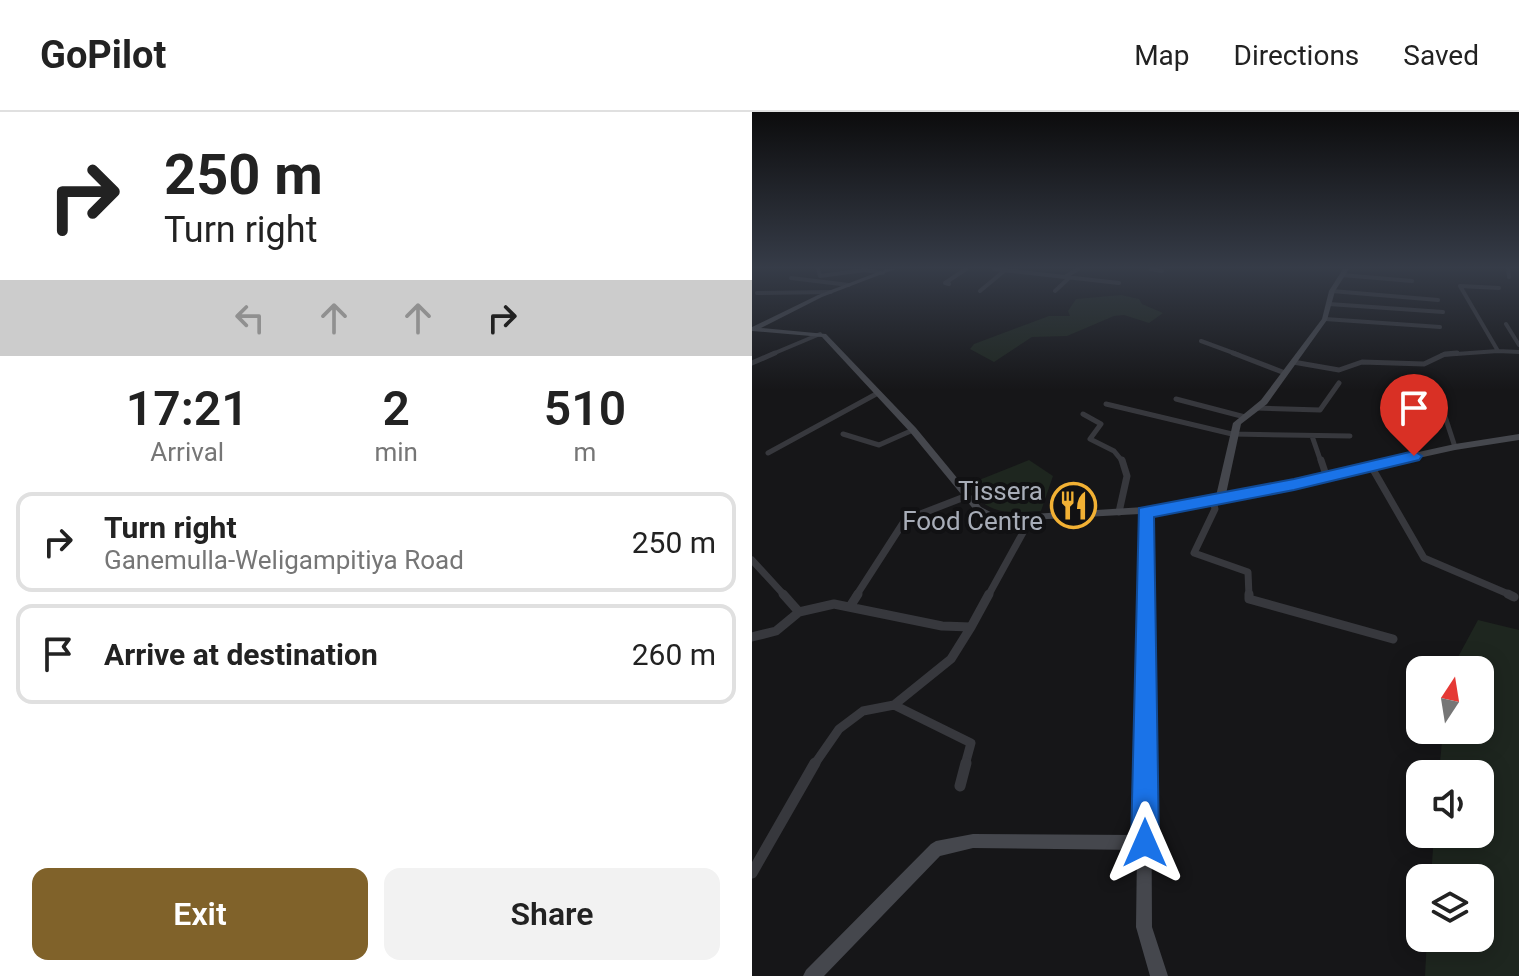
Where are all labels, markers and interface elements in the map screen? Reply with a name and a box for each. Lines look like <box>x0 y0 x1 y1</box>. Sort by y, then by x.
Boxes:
text: GoPilot <box>40 33 166 77</box>
text: Map <box>1134 39 1190 72</box>
text: Directions <box>1234 39 1359 72</box>
text: Saved <box>1403 39 1479 72</box>
text: 250 m <box>164 142 323 208</box>
icon: right <box>32 144 136 248</box>
text: Turn right <box>164 209 317 251</box>
icon: left <box>228 296 272 340</box>
icon: ahead <box>312 296 356 340</box>
icon: ahead <box>396 296 440 340</box>
icon: right <box>480 296 524 340</box>
pin <box>1380 374 1448 456</box>
text: 17:21 <box>126 380 249 437</box>
text: 2 <box>383 380 410 437</box>
text: 510 <box>544 380 626 437</box>
icon: arrive <box>1392 386 1436 430</box>
text: Arrival <box>150 437 224 467</box>
text: min <box>374 437 418 467</box>
text: m <box>574 437 596 467</box>
place label: Tissera Food Centre <box>902 476 1043 536</box>
restaurant icon: Tissera Food Centre <box>1050 482 1098 530</box>
text: Turn right <box>104 510 237 545</box>
icon: right <box>36 520 80 564</box>
text: 250 m <box>632 525 716 560</box>
text: Ganemulla-Weligampitiya Road <box>104 545 464 575</box>
icon: arrive <box>36 632 80 676</box>
text: Arrive at destination <box>104 637 378 672</box>
text: 260 m <box>632 637 716 672</box>
north arrow <box>1406 656 1494 744</box>
map controls <box>1406 656 1494 952</box>
button: sound <box>1406 760 1494 848</box>
position arrow <box>1103 801 1187 885</box>
button: layers <box>1406 864 1494 952</box>
button: Exit <box>32 868 368 960</box>
button: Share <box>384 868 720 960</box>

